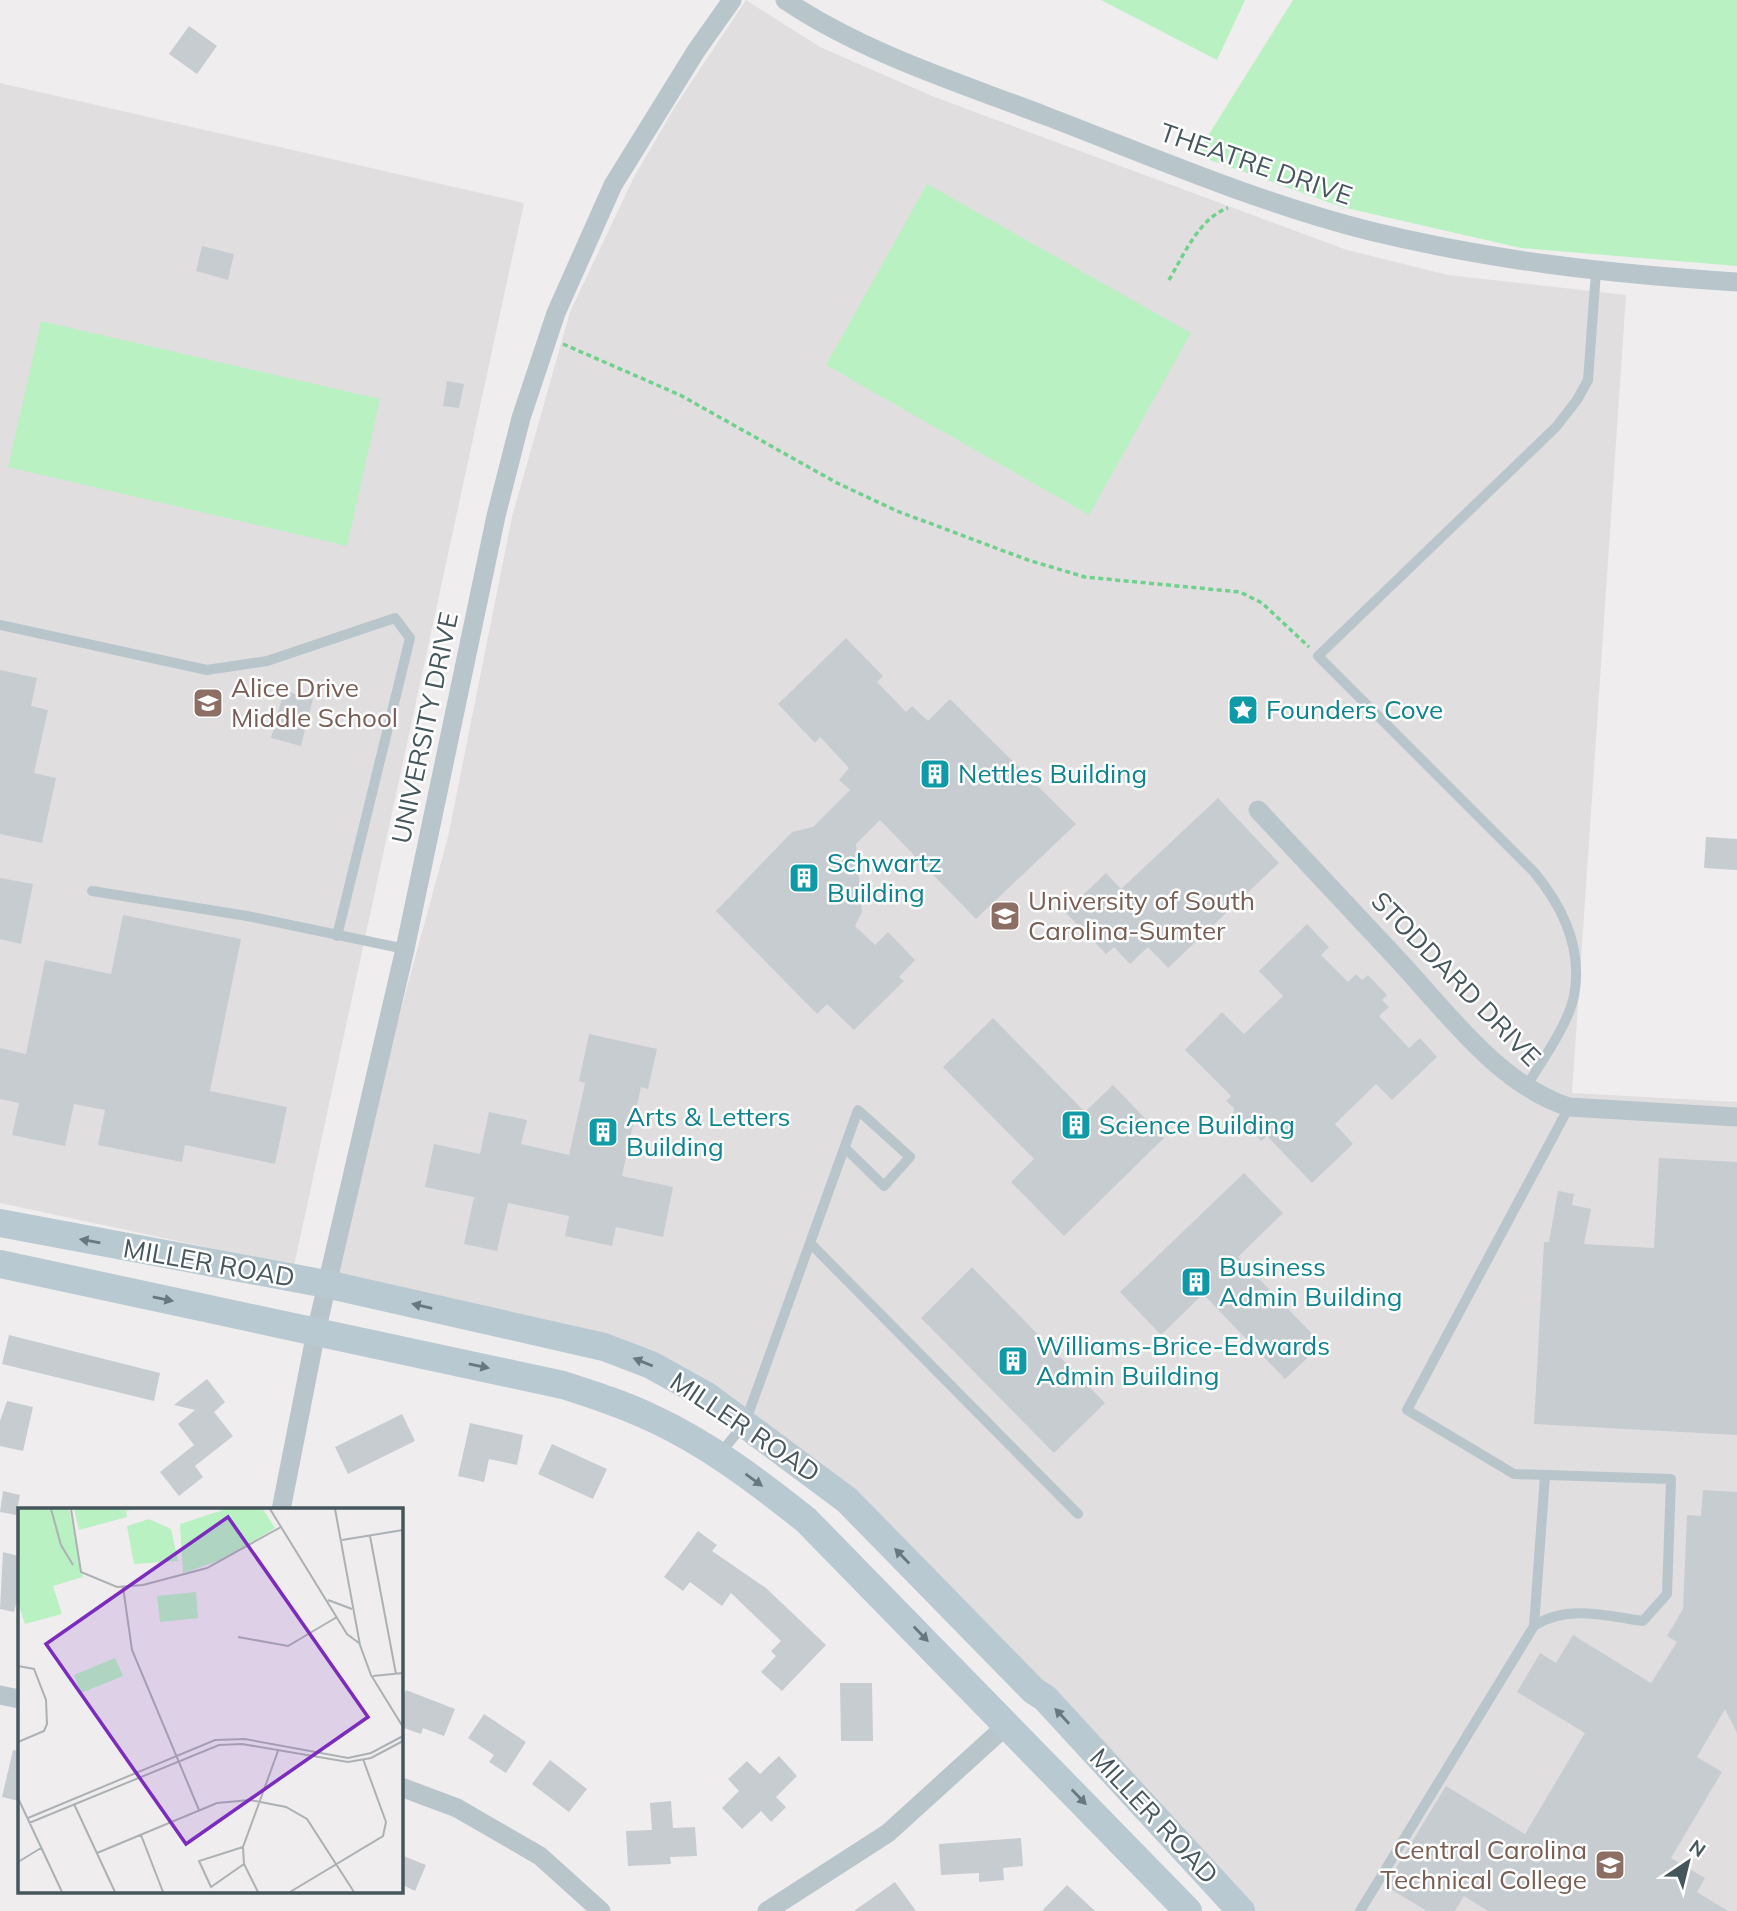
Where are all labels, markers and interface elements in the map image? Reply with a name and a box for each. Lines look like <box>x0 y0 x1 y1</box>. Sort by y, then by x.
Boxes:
street label: THEATRE DRIVE <box>1156 115 1357 212</box>
street label: UNIVERSITY DRIVE <box>384 609 465 847</box>
place label: Alice Drive Middle School <box>231 671 398 734</box>
school or university icon: Alice Drive Middle School <box>191 686 225 720</box>
place icon: Founders Cove <box>1226 693 1260 727</box>
place label: Founders Cove <box>1266 693 1443 726</box>
building icon: Nettles Building <box>918 757 952 791</box>
place label: Nettles Building <box>958 757 1147 790</box>
place label: Schwartz Building <box>827 846 942 909</box>
building icon: Schwartz Building <box>787 861 821 895</box>
place label: University of South Carolina-Sumter <box>1028 884 1255 947</box>
street label: STODDARD DRIVE <box>1365 885 1548 1073</box>
school or university icon: University of South Carolina-Sumter <box>988 899 1022 933</box>
place label: Arts & Letters Building <box>626 1100 791 1163</box>
building icon: Science Building <box>1059 1108 1093 1142</box>
place label: Science Building <box>1099 1108 1295 1141</box>
building icon: Arts & Letters Building <box>586 1115 620 1149</box>
street label: MILLER ROAD <box>121 1231 297 1294</box>
one-way arrow <box>79 1235 101 1246</box>
place label: Business Admin Building <box>1219 1250 1402 1313</box>
building icon: Business Admin Building <box>1179 1265 1213 1299</box>
one-way arrow <box>152 1294 174 1305</box>
one-way arrow <box>411 1300 433 1311</box>
place label: Williams-Brice-Edwards Admin Building <box>1036 1329 1330 1392</box>
building icon: Williams-Brice-Edwards Admin Building <box>996 1344 1030 1378</box>
one-way arrow <box>632 1357 653 1368</box>
one-way arrow <box>468 1361 490 1372</box>
street label: MILLER ROAD <box>664 1364 826 1489</box>
one-way arrow <box>745 1472 763 1486</box>
inset map <box>18 1508 402 1894</box>
one-way arrow <box>893 1547 910 1564</box>
one-way arrow <box>912 1625 928 1642</box>
one-way arrow <box>1054 1707 1070 1725</box>
street label: MILLER ROAD <box>1083 1741 1226 1890</box>
one-way arrow <box>1070 1789 1087 1806</box>
north arrow <box>1653 1827 1723 1897</box>
place label: Central Carolina Technical College <box>1380 1833 1587 1896</box>
text: N <box>1685 1834 1711 1862</box>
school or university icon: Central Carolina Technical College <box>1593 1848 1627 1882</box>

